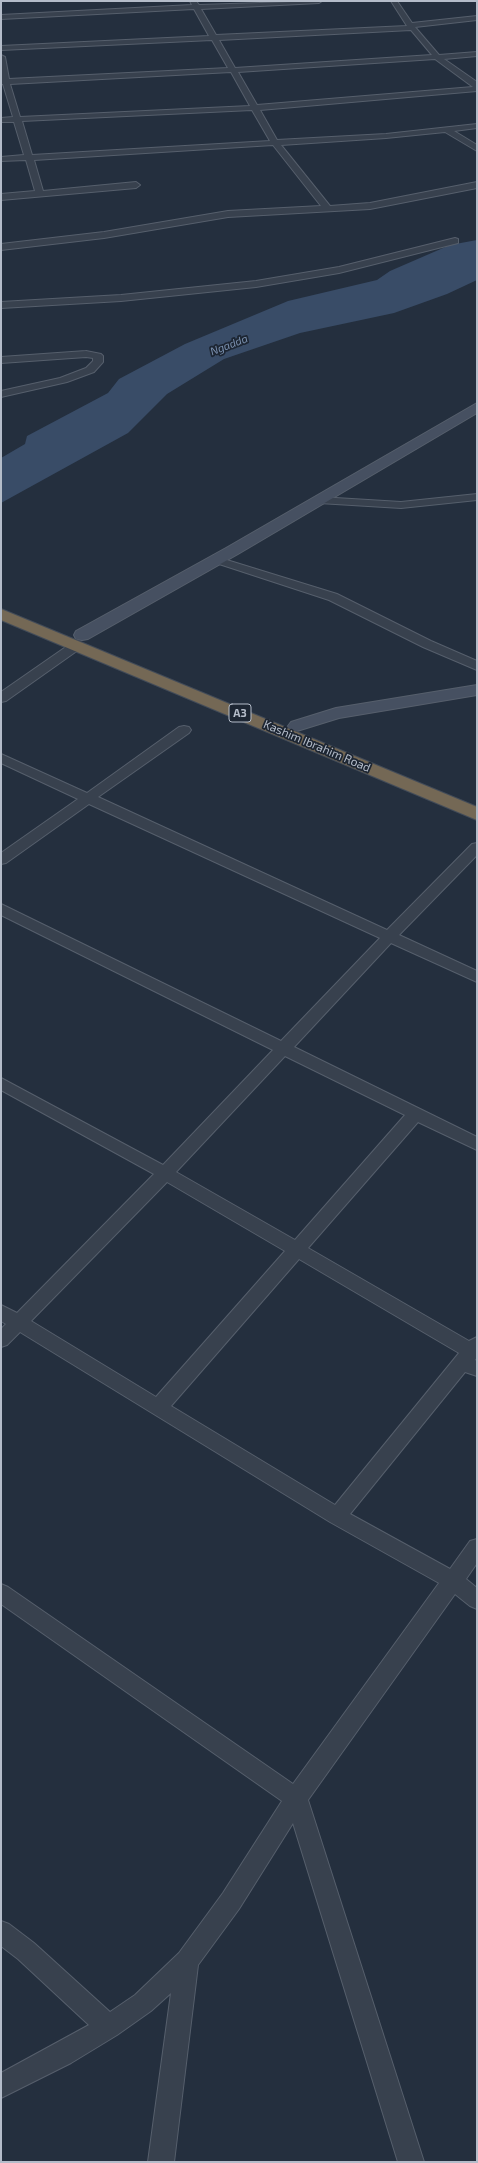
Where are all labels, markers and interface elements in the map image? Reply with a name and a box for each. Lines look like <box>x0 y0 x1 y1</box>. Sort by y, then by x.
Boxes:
water label: Ngadda <box>208 332 250 358</box>
road number: A3 <box>229 704 251 722</box>
street label: Kashim Ibrahim Road <box>261 717 373 775</box>

